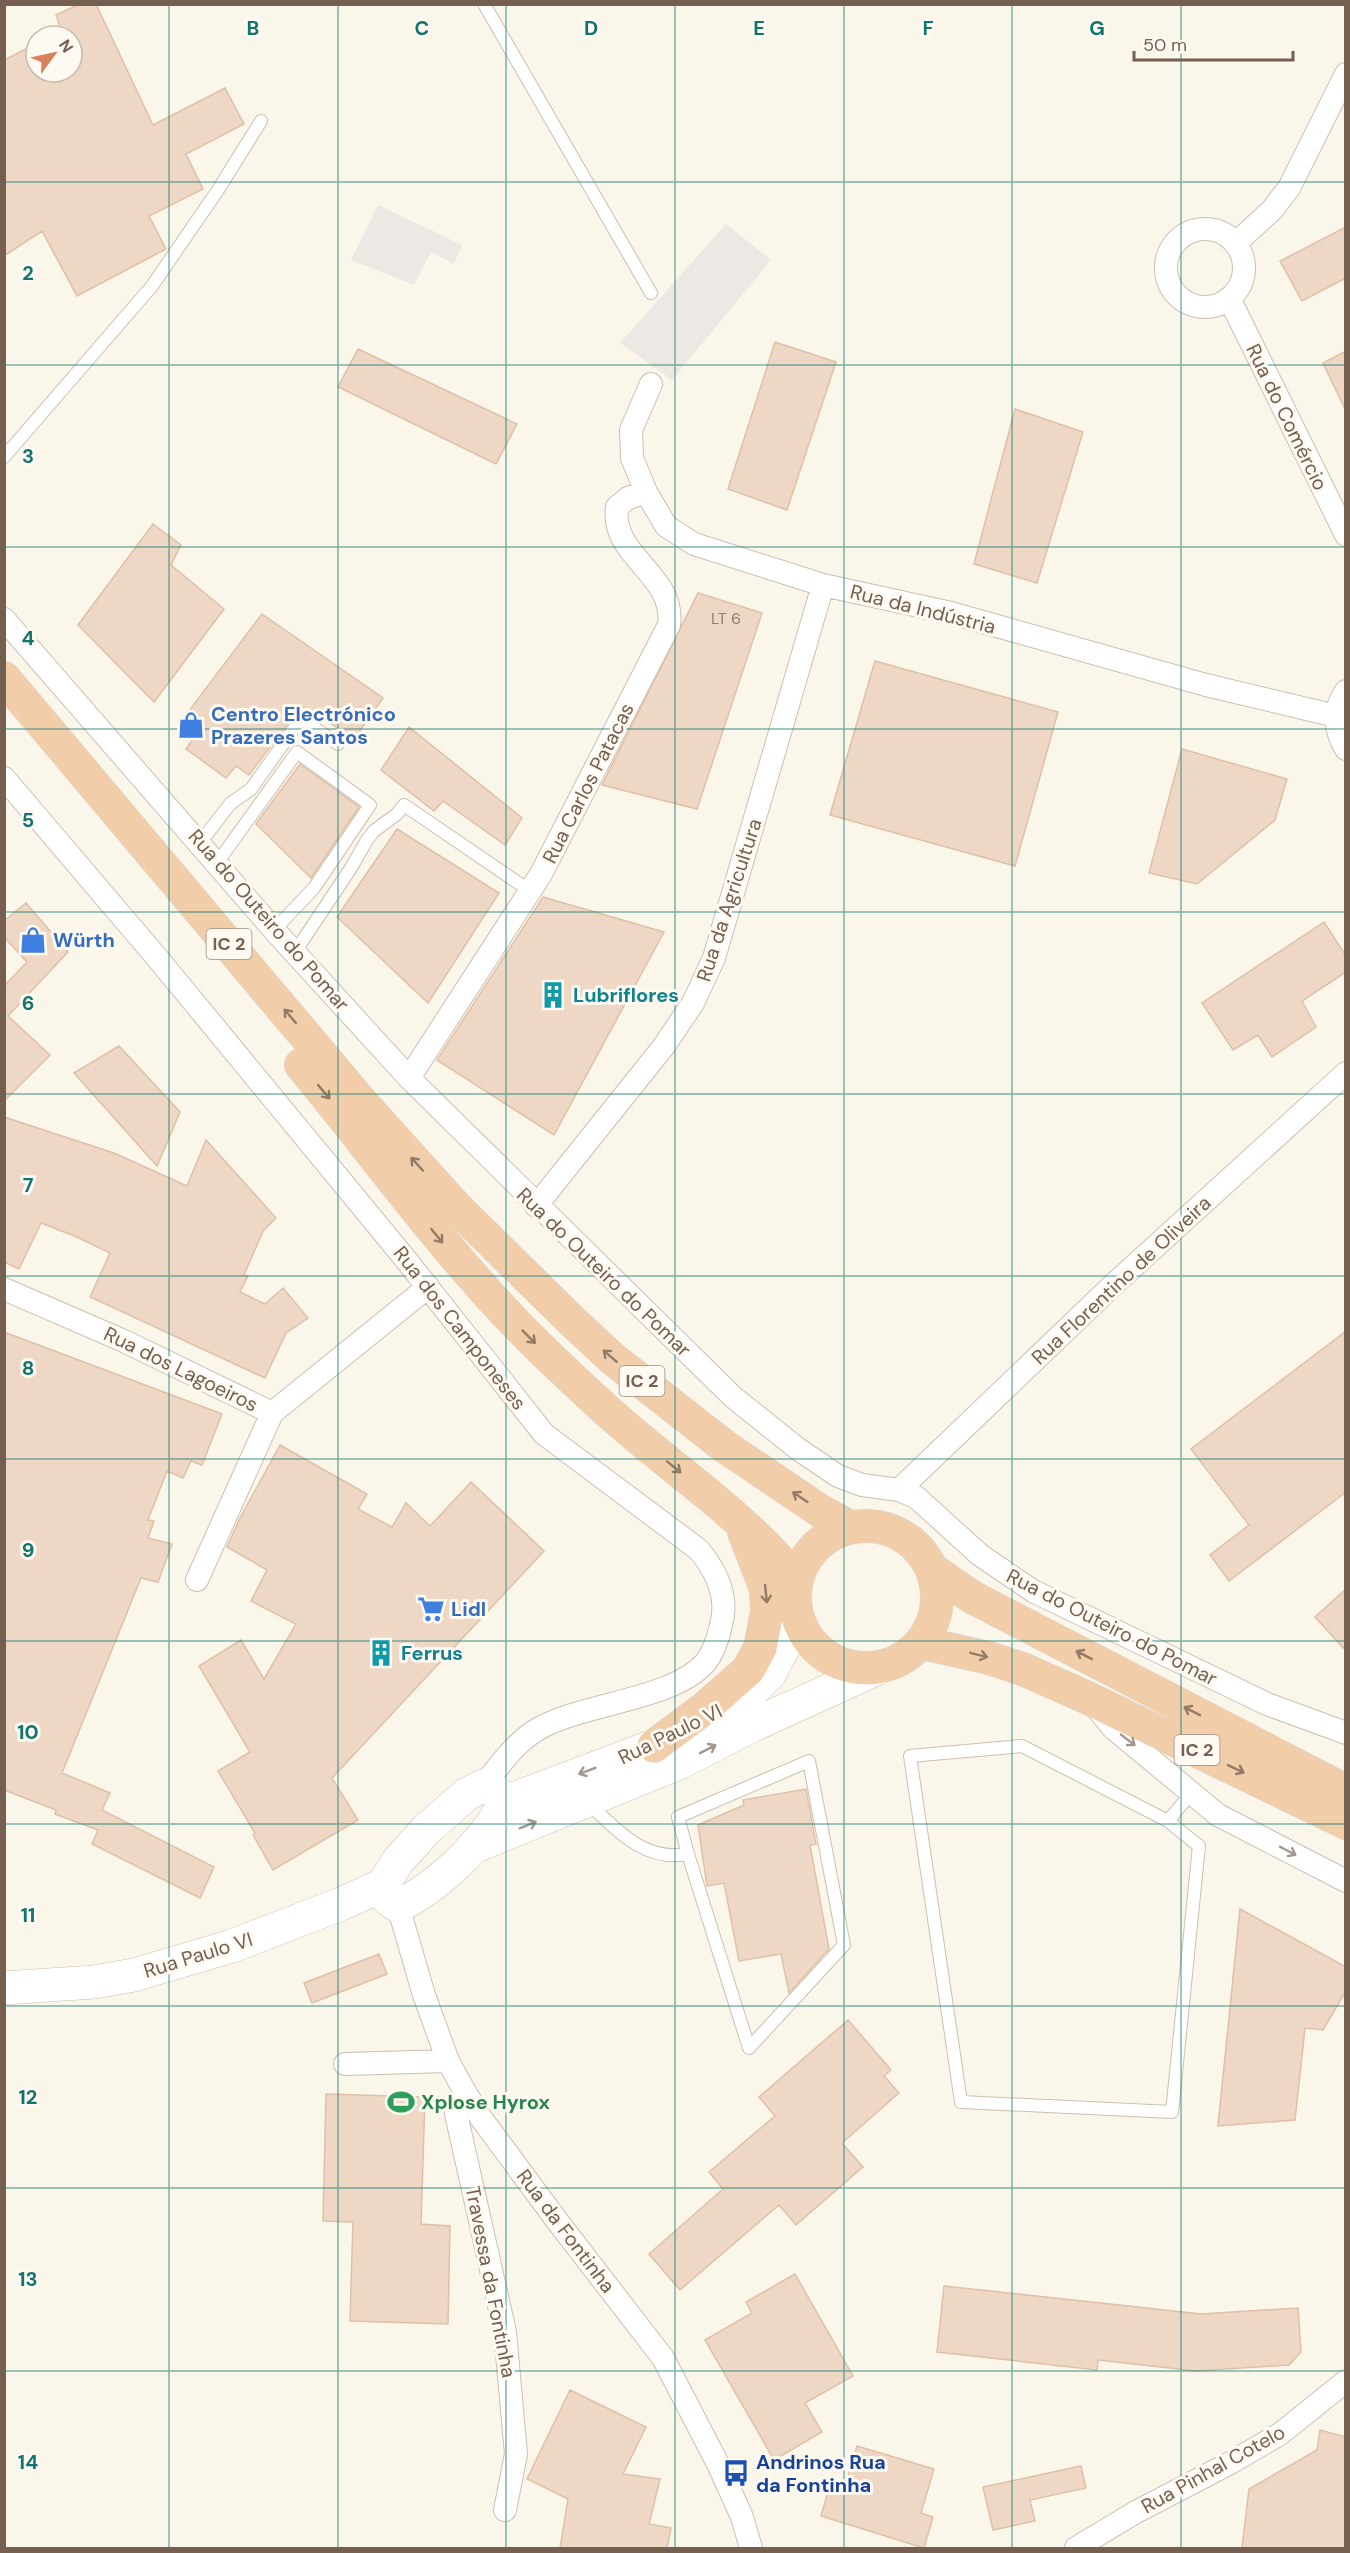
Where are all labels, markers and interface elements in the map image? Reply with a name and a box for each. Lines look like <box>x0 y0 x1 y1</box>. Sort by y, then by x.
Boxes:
text: B <box>247 15 259 41</box>
text: C <box>415 15 429 41</box>
text: D <box>584 15 598 41</box>
text: E <box>753 15 765 41</box>
text: F <box>922 15 934 41</box>
text: G <box>1089 15 1105 41</box>
north arrow <box>24 24 84 84</box>
scale bar <box>1134 24 1293 62</box>
text: 50 m <box>1143 33 1187 57</box>
text: N <box>54 35 78 57</box>
text: 2 <box>22 260 34 286</box>
street label: Rua do Comércio <box>1240 340 1334 494</box>
text: 3 <box>22 443 34 469</box>
street label: Rua da Indústria <box>848 578 998 640</box>
house number: LT 6 <box>711 608 741 629</box>
text: 4 <box>22 625 35 651</box>
street label: Rua Carlos Patacas <box>536 698 640 868</box>
place label: Centro Electrónico Prazeres Santos <box>211 701 396 750</box>
shop icon: Centro Electrónico Prazeres Santos <box>176 710 206 740</box>
text: 5 <box>22 807 34 833</box>
street label: Rua da Agricultura <box>690 815 768 985</box>
street label: Rua do Outeiro do Pomar <box>183 824 355 1016</box>
shop icon: Würth <box>18 925 48 955</box>
place label: Würth <box>53 927 115 953</box>
road number: IC 2 <box>206 929 252 959</box>
building icon: Lubriflores <box>538 980 568 1010</box>
place label: Lubriflores <box>573 982 679 1008</box>
text: 6 <box>22 990 34 1016</box>
one-way arrow <box>283 1008 296 1024</box>
one-way arrow <box>317 1084 330 1100</box>
one-way arrow <box>410 1157 424 1172</box>
text: 7 <box>23 1172 34 1198</box>
street label: Rua do Outeiro do Pomar <box>511 1182 697 1362</box>
street label: Rua Florentino de Oliveira <box>1026 1190 1216 1370</box>
one-way arrow <box>430 1227 443 1243</box>
street label: Rua dos Camponeses <box>388 1241 532 1415</box>
street label: Rua dos Lagoeiros <box>100 1320 262 1418</box>
one-way arrow <box>522 1329 537 1344</box>
one-way arrow <box>602 1349 618 1362</box>
text: 8 <box>22 1355 34 1381</box>
road number: IC 2 <box>620 1366 664 1396</box>
one-way arrow <box>666 1461 682 1474</box>
one-way arrow <box>792 1491 809 1503</box>
text: 9 <box>22 1537 34 1563</box>
street label: Rua do Outeiro do Pomar <box>1002 1563 1222 1691</box>
one-way arrow <box>761 1583 772 1603</box>
supermarket icon: Lidl <box>416 1594 446 1624</box>
place label: Lidl <box>451 1596 486 1622</box>
building icon: Ferrus <box>366 1638 396 1668</box>
place label: Ferrus <box>401 1640 463 1666</box>
one-way arrow <box>1076 1649 1094 1660</box>
one-way arrow <box>969 1650 988 1662</box>
street label: Rua Paulo VI <box>614 1698 726 1770</box>
one-way arrow <box>1184 1705 1201 1717</box>
text: 10 <box>17 1719 39 1745</box>
one-way arrow <box>1120 1734 1136 1747</box>
road number: IC 2 <box>1174 1735 1220 1765</box>
one-way arrow <box>698 1742 716 1754</box>
one-way arrow <box>1226 1763 1244 1775</box>
one-way arrow <box>579 1766 597 1777</box>
one-way arrow <box>519 1819 537 1830</box>
one-way arrow <box>1278 1846 1296 1857</box>
text: 11 <box>21 1902 35 1928</box>
street label: Rua Paulo VI <box>140 1926 256 1984</box>
text: 12 <box>19 2084 37 2110</box>
sports icon: Xplose Hyrox <box>386 2087 416 2117</box>
place label: Xplose Hyrox <box>421 2089 550 2115</box>
street label: Rua da Fontinha <box>511 2164 621 2298</box>
street label: Travessa da Fontinha <box>460 2184 522 2380</box>
text: 13 <box>18 2266 38 2292</box>
street label: Rua Pinhal Cotelo <box>1136 2419 1290 2519</box>
text: 14 <box>18 2449 38 2475</box>
place label: Andrinos Rua da Fontinha <box>756 2449 886 2498</box>
bus stop icon: Andrinos Rua da Fontinha <box>721 2458 751 2488</box>

